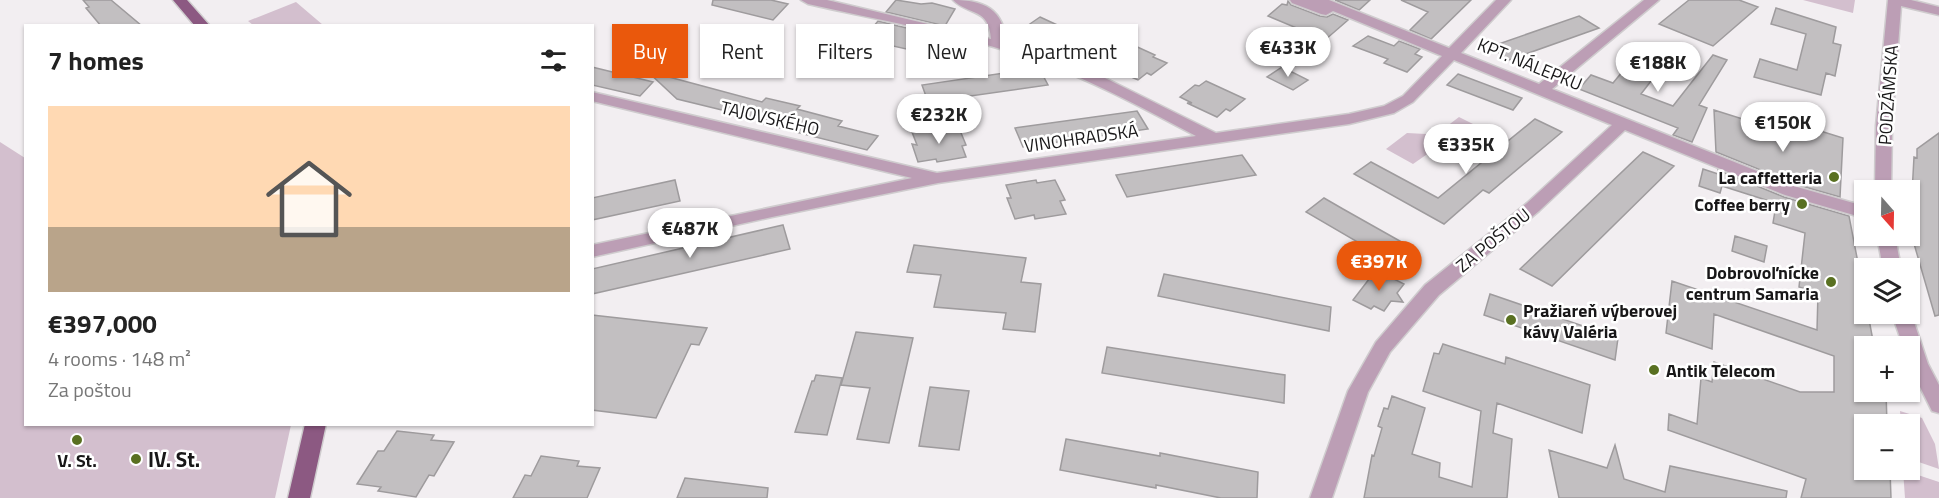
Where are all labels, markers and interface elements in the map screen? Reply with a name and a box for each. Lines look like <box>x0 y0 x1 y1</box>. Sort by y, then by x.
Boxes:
chip: Buy <box>612 24 688 78</box>
chip: Rent <box>700 24 784 78</box>
chip: Filters <box>796 24 894 78</box>
chip: New <box>906 24 988 78</box>
chip: Apartment <box>1000 24 1138 78</box>
pin: €433K <box>1246 27 1330 78</box>
text: €433K <box>1260 31 1316 62</box>
street label: KPT. NÁLEPKU <box>1473 31 1587 97</box>
text: 7 homes <box>48 41 144 80</box>
pin: €188K <box>1616 42 1700 93</box>
icon: filters <box>537 44 570 77</box>
street label: PODZÁMSKA <box>1871 44 1905 146</box>
text: €188K <box>1630 46 1686 77</box>
street label: TAJOVSKÉHO <box>718 94 822 142</box>
pin: €232K <box>897 94 981 145</box>
text: €232K <box>911 98 967 129</box>
pin: €150K <box>1741 102 1825 153</box>
text: €150K <box>1755 106 1811 137</box>
street label: VINOHRADSKÁ <box>1022 117 1140 159</box>
pin: €335K <box>1424 124 1508 175</box>
text: €335K <box>1438 128 1494 159</box>
icon: home <box>255 145 363 253</box>
place label: La caffetteria <box>1718 164 1822 191</box>
marker: La caffetteria <box>1827 170 1841 184</box>
north arrow <box>1854 180 1920 246</box>
map controls <box>1854 180 1920 480</box>
place label: Coffee berry <box>1694 191 1790 218</box>
marker: Coffee berry <box>1795 197 1809 211</box>
street label: ZA POŠTOU <box>1450 201 1536 279</box>
pin: €487K <box>648 208 732 259</box>
text: €487K <box>662 212 718 243</box>
pin: €397K <box>1337 241 1421 292</box>
text: €397K <box>1351 245 1407 276</box>
button: layers <box>1854 258 1920 324</box>
place label: Dobrovoľnícke centrum Samaria <box>1686 259 1819 307</box>
marker: Dobrovoľnícke centrum Samaria <box>1824 275 1838 289</box>
place label: Pražiareň výberovej kávy Valéria <box>1523 297 1677 345</box>
text: €397,000 <box>48 304 157 343</box>
marker: Pražiareň výberovej kávy Valéria <box>1504 313 1518 327</box>
button: + <box>1854 336 1920 402</box>
text: 4 rooms · 148 m² <box>48 343 191 374</box>
place label: Antik Telecom <box>1666 357 1775 384</box>
marker: Antik Telecom <box>1647 363 1661 377</box>
text: Za poštou <box>48 374 132 405</box>
button: − <box>1854 414 1920 480</box>
marker: V. St. <box>70 433 84 447</box>
place label: IV. St. <box>148 443 200 475</box>
place label: V. St. <box>57 447 97 474</box>
marker: IV. St. <box>129 452 143 466</box>

